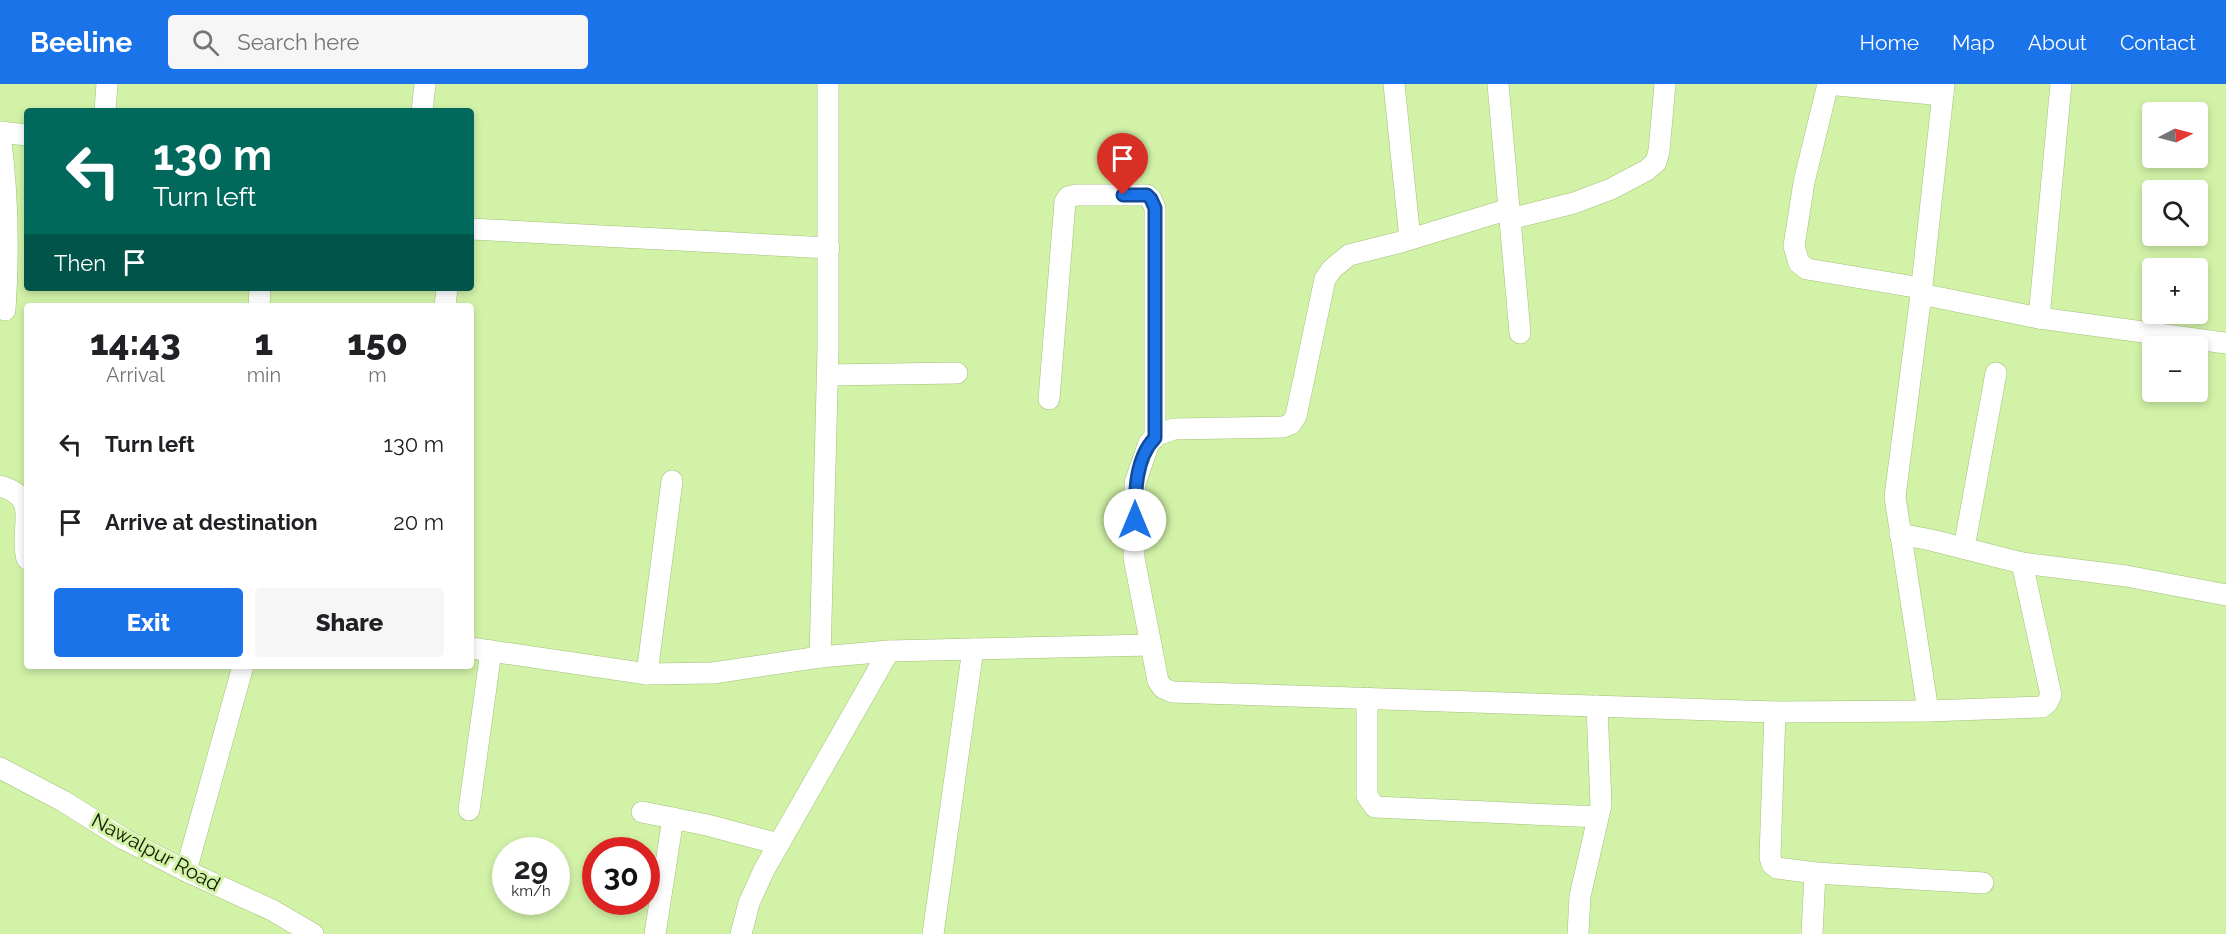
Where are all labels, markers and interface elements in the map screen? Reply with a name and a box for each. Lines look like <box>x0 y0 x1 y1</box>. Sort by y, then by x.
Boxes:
search box <box>168 15 588 69</box>
text: Beeline <box>30 26 132 59</box>
icon: search <box>189 26 222 59</box>
text: Search here <box>237 29 359 55</box>
text: Home <box>1860 30 1919 55</box>
text: Map <box>1952 30 1995 55</box>
text: About <box>2028 30 2087 55</box>
text: Contact <box>2120 30 2196 55</box>
north arrow <box>2142 102 2208 168</box>
map controls <box>2142 102 2208 402</box>
text: 130 m <box>153 131 272 180</box>
icon: left <box>54 132 132 210</box>
pin <box>1097 133 1148 195</box>
icon: arrive <box>1106 142 1139 175</box>
button: search <box>2142 180 2208 246</box>
text: Turn left <box>153 181 256 212</box>
icon: arrive <box>118 246 151 279</box>
text: Then <box>54 250 106 276</box>
button: + <box>2142 258 2208 324</box>
text: 14:43 <box>90 321 181 363</box>
text: 1 <box>255 321 273 363</box>
text: 150 <box>347 321 408 363</box>
button: − <box>2142 336 2208 402</box>
text: Arrival <box>106 363 165 387</box>
text: min <box>247 363 281 387</box>
text: m <box>368 363 387 387</box>
icon: left <box>54 428 87 461</box>
text: Turn left <box>105 431 195 457</box>
text: 130 m <box>384 431 444 457</box>
position arrow <box>1103 488 1167 552</box>
icon: arrive <box>54 506 87 539</box>
text: Arrive at destination <box>105 509 318 535</box>
text: 20 m <box>393 509 444 535</box>
button: Exit <box>54 588 243 657</box>
button: Share <box>255 588 444 657</box>
street label: Nawalpur Road <box>88 808 224 896</box>
speed limit sign: 30 <box>582 837 660 915</box>
text: 29 <box>514 851 548 886</box>
text: km/h <box>511 882 551 900</box>

